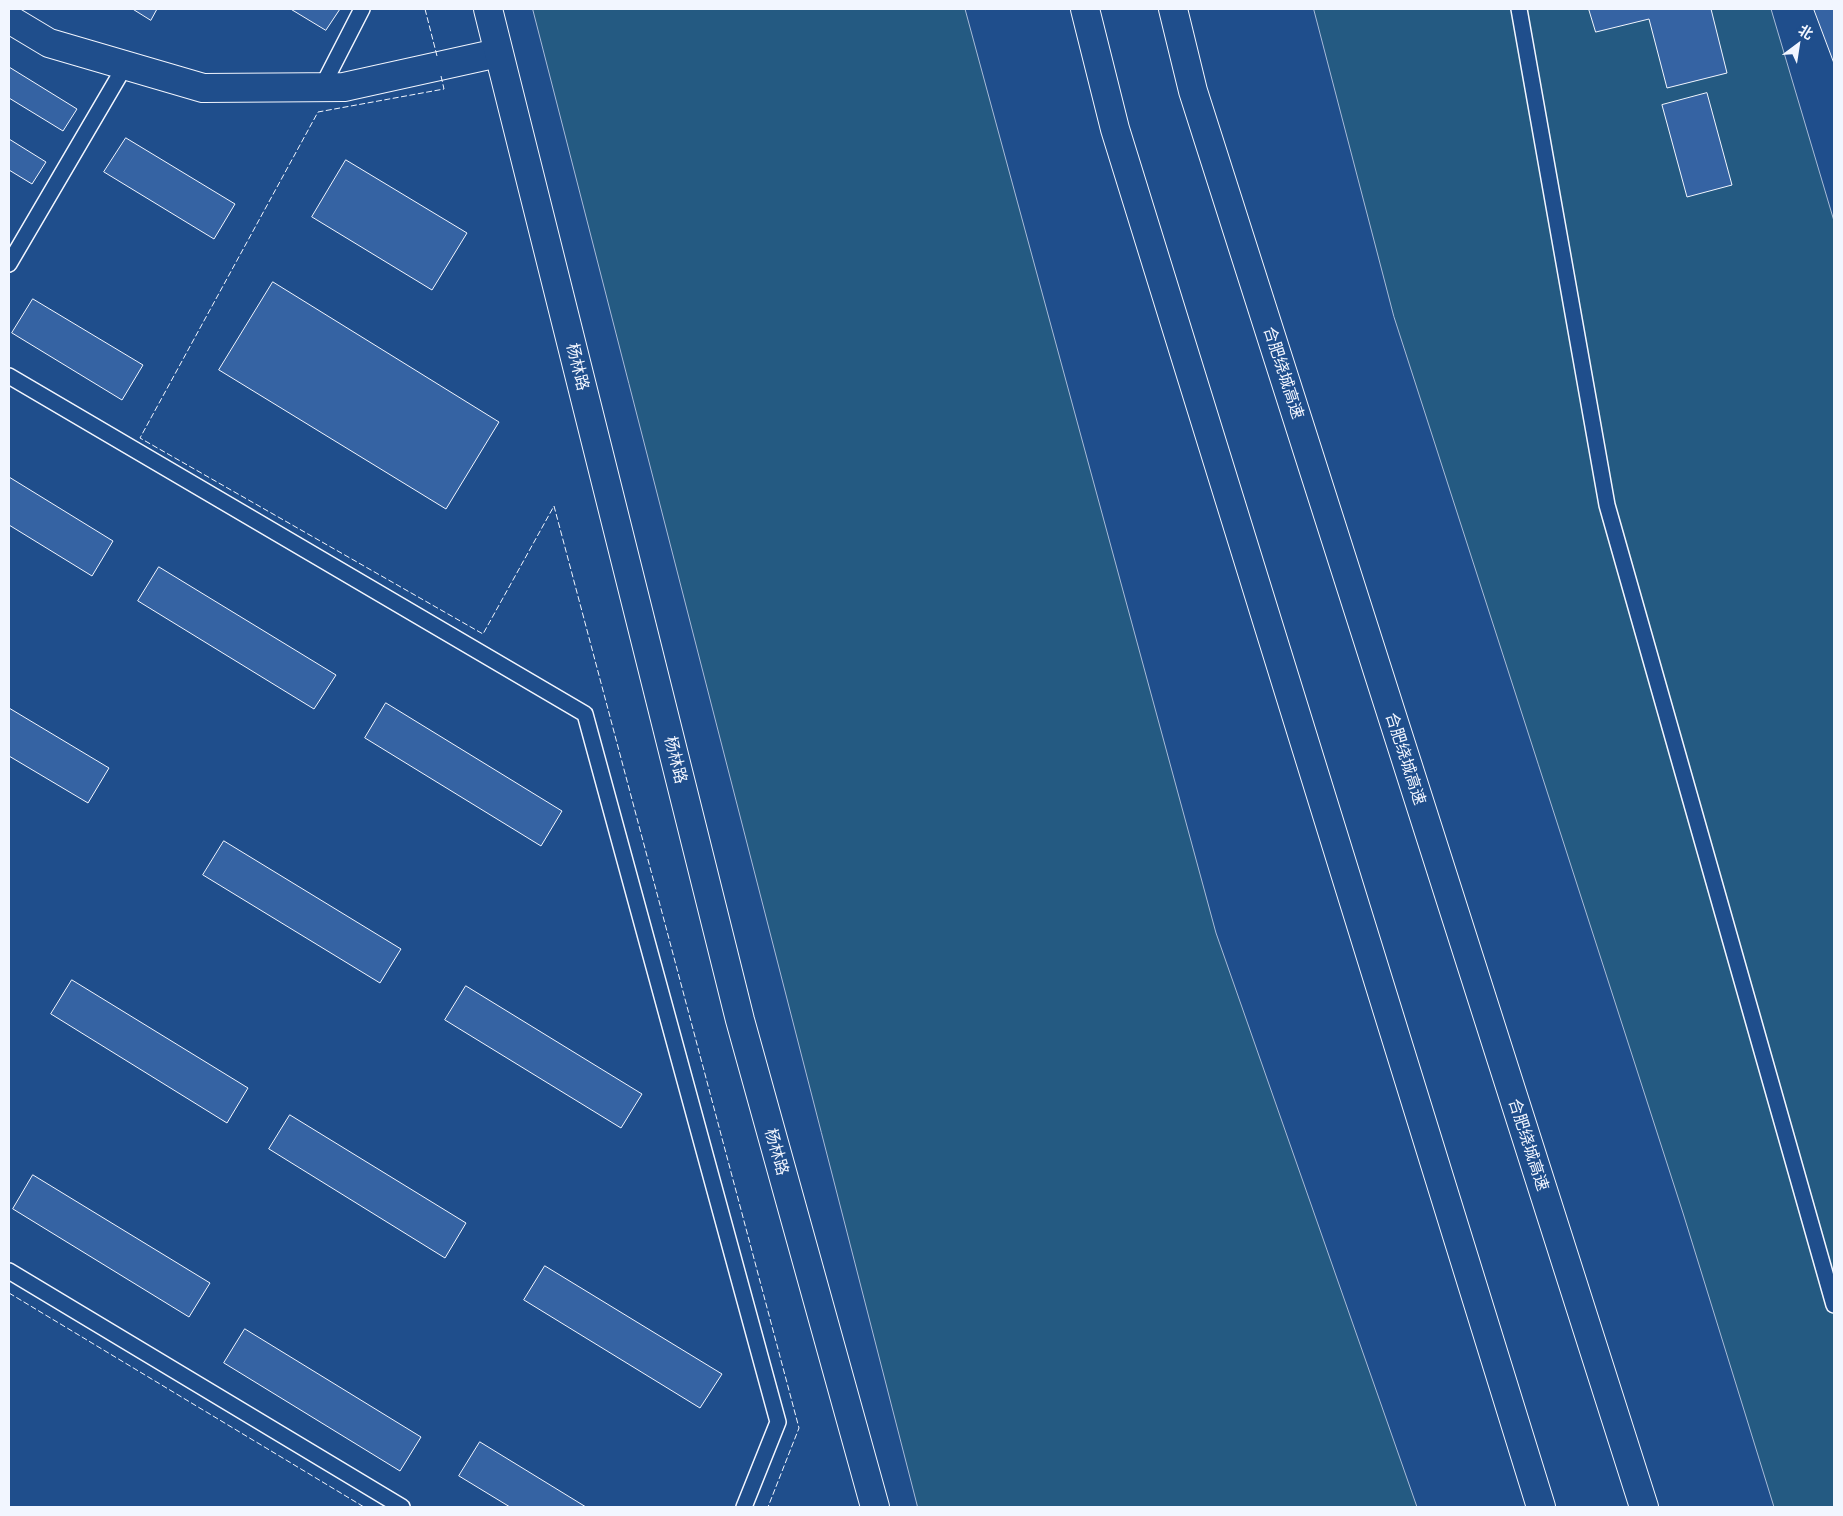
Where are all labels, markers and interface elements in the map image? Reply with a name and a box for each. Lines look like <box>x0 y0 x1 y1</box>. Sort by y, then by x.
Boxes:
north arrow <box>1773 20 1823 70</box>
text: 北 <box>1795 21 1816 43</box>
street label: 合肥绕城高速 <box>1259 324 1307 422</box>
street label: 杨林路 <box>562 341 592 393</box>
street label: 合肥绕城高速 <box>1381 710 1429 808</box>
street label: 杨林路 <box>660 734 690 786</box>
street label: 合肥绕城高速 <box>1504 1096 1552 1194</box>
street label: 杨林路 <box>760 1126 792 1178</box>

